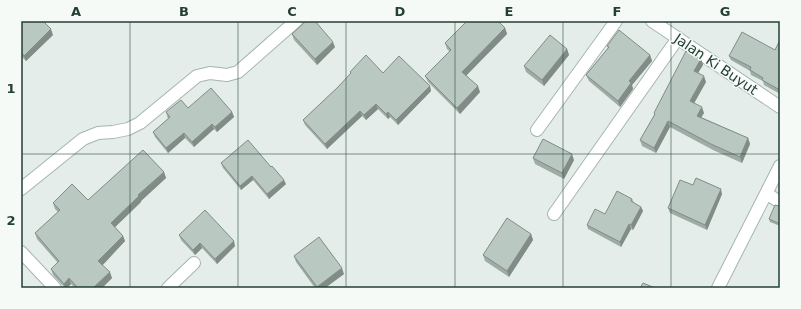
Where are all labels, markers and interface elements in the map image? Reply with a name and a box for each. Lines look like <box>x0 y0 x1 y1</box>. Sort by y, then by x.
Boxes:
text: A <box>71 4 81 19</box>
text: B <box>179 4 189 19</box>
text: C <box>287 4 297 19</box>
text: D <box>395 4 406 19</box>
text: E <box>505 4 513 19</box>
text: F <box>613 4 621 19</box>
text: G <box>720 4 730 19</box>
street label: Jalan Ki Buyut <box>670 30 761 98</box>
text: 1 <box>6 81 16 96</box>
text: 2 <box>6 213 16 228</box>

